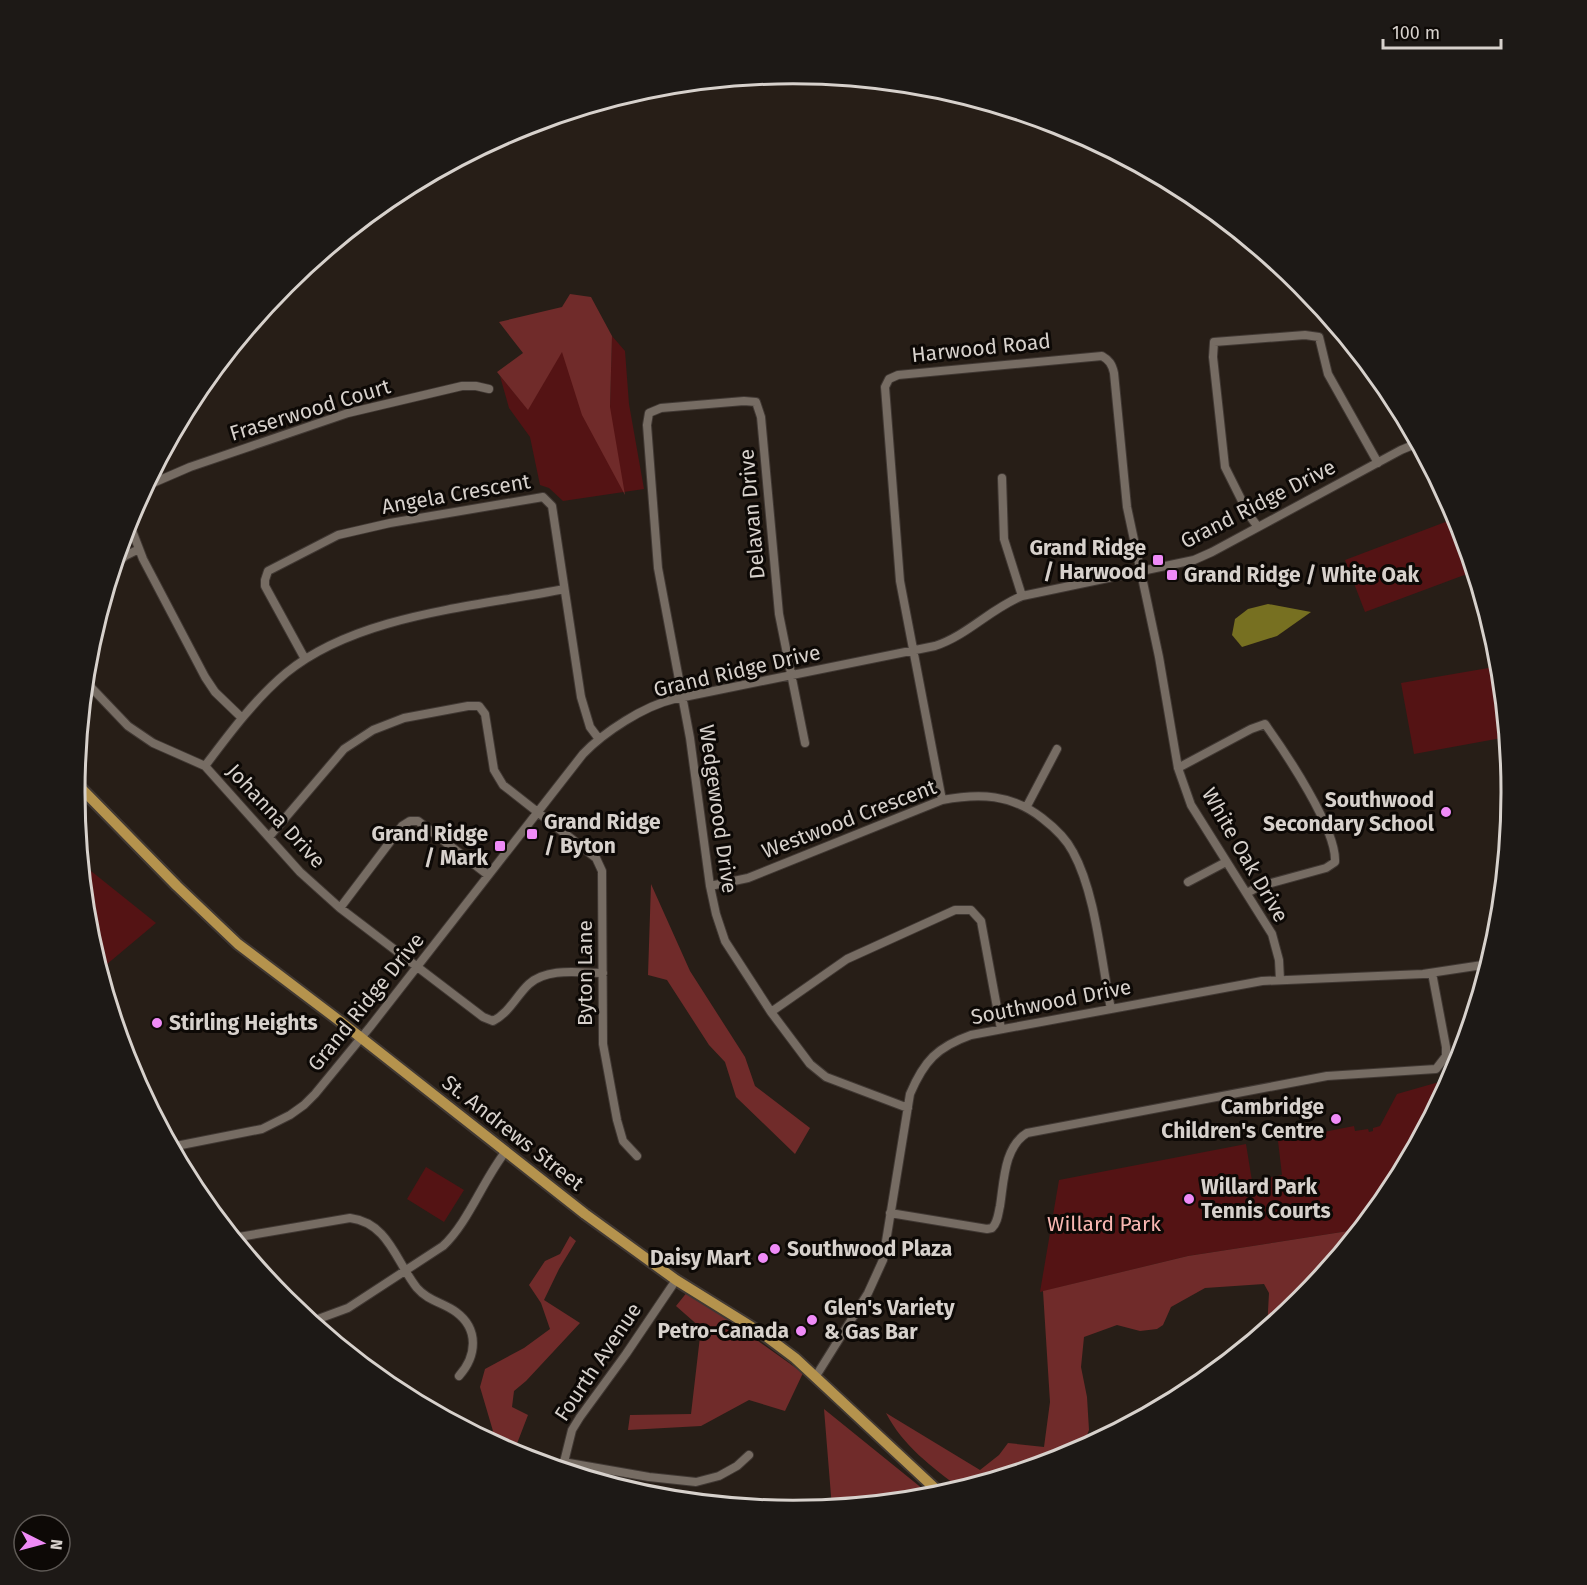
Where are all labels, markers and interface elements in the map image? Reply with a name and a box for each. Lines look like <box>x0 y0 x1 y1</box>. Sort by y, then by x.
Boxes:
scale bar <box>1383 12 1502 50</box>
text: 100 m <box>1392 22 1440 44</box>
street label: Harwood Road <box>910 328 1052 368</box>
street label: Fraserwood Court <box>226 373 394 447</box>
street label: Delavan Drive <box>733 448 771 580</box>
street label: Grand Ridge Drive <box>1176 454 1340 554</box>
street label: Angela Crescent <box>380 468 533 520</box>
place label: Grand Ridge / Harwood <box>1029 535 1146 585</box>
marker: Grand Ridge / Harwood <box>1151 553 1165 567</box>
place label: Grand Ridge / White Oak <box>1184 562 1419 588</box>
marker: Grand Ridge / White Oak <box>1165 568 1179 582</box>
street label: Grand Ridge Drive <box>651 639 823 703</box>
street label: Wedgewood Drive <box>693 723 743 895</box>
street label: Johanna Drive <box>221 758 331 874</box>
street label: Westwood Crescent <box>758 774 940 864</box>
street label: White Oak Drive <box>1196 783 1294 927</box>
place label: Southwood Secondary School <box>1263 787 1435 837</box>
marker: Southwood Secondary School <box>1439 805 1453 819</box>
place label: Grand Ridge / Byton <box>544 809 661 859</box>
place label: Grand Ridge / Mark <box>371 821 488 871</box>
marker: Grand Ridge / Byton <box>525 827 539 841</box>
marker: Grand Ridge / Mark <box>493 839 507 853</box>
street label: Byton Lane <box>572 920 598 1026</box>
street label: Grand Ridge Drive <box>302 928 430 1076</box>
street label: Southwood Drive <box>969 974 1133 1030</box>
place label: Stirling Heights <box>169 1010 318 1036</box>
marker: Stirling Heights <box>150 1016 164 1030</box>
street label: St. Andrews Street <box>437 1070 589 1197</box>
place label: Cambridge Children's Centre <box>1161 1094 1324 1144</box>
marker: Cambridge Children's Centre <box>1329 1112 1343 1126</box>
place label: Willard Park Tennis Courts <box>1201 1174 1331 1224</box>
marker: Willard Park Tennis Courts <box>1182 1192 1196 1206</box>
park label: Willard Park <box>1047 1211 1161 1237</box>
place label: Southwood Plaza <box>787 1236 952 1262</box>
marker: Southwood Plaza <box>768 1242 782 1256</box>
place label: Daisy Mart <box>650 1245 752 1271</box>
marker: Daisy Mart <box>756 1251 770 1265</box>
place label: Glen's Variety & Gas Bar <box>824 1295 955 1345</box>
street label: Fourth Avenue <box>549 1298 647 1426</box>
marker: Glen's Variety & Gas Bar <box>805 1313 819 1327</box>
place label: Petro-Canada <box>658 1318 789 1344</box>
marker: Petro-Canada <box>794 1324 808 1338</box>
north arrow <box>12 1513 72 1573</box>
text: N <box>46 1538 66 1551</box>

